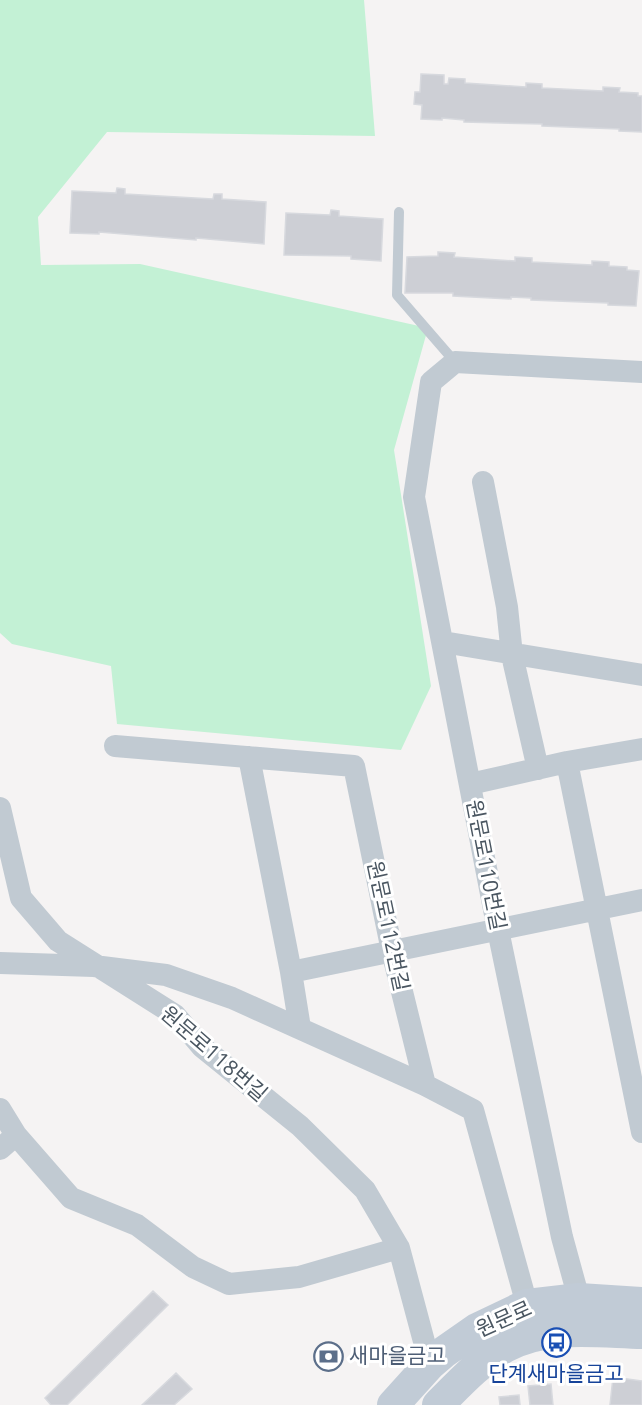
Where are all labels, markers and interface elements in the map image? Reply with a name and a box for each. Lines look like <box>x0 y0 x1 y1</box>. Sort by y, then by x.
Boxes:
street label: 원문로110번길 <box>461 797 513 933</box>
street label: 원문로112번길 <box>361 858 416 994</box>
street label: 원문로118번길 <box>155 999 274 1107</box>
street label: 원문로 <box>471 1294 536 1343</box>
bus stop icon: 단계새마을금고 <box>540 1327 572 1359</box>
bank icon: 새마을금고 <box>312 1340 344 1372</box>
place label: 새마을금고 <box>349 1341 446 1369</box>
place label: 단계새마을금고 <box>488 1359 624 1387</box>

